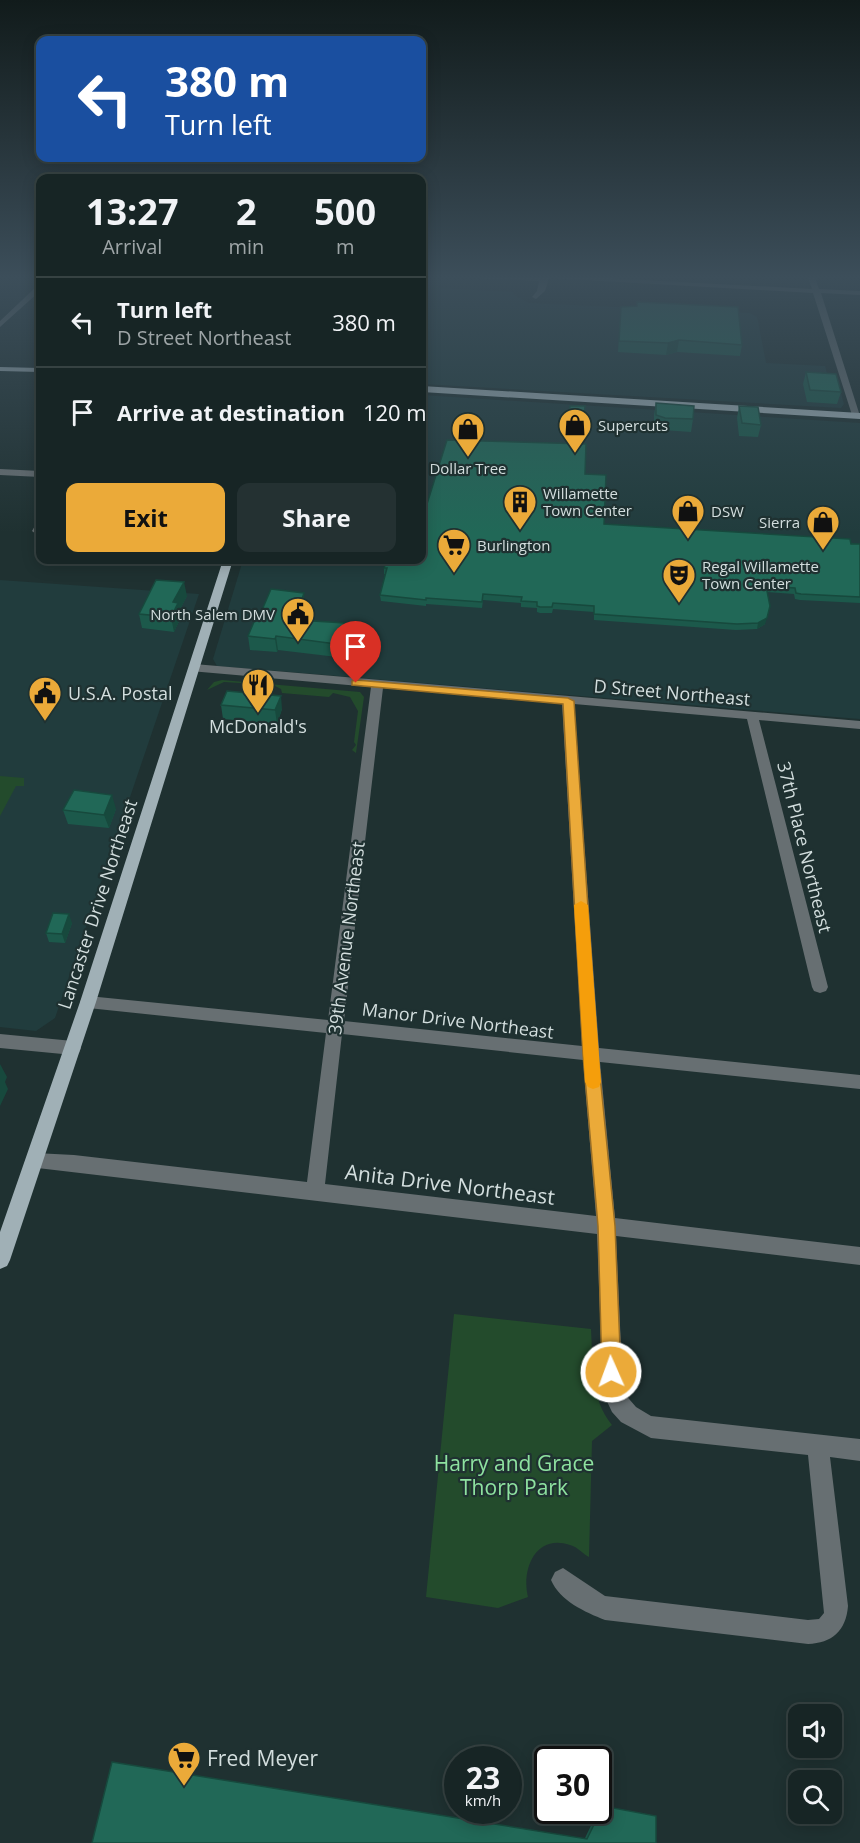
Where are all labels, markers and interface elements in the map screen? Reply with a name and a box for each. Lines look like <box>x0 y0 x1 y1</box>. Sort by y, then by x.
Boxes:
text: 380 m <box>165 52 289 109</box>
icon: left <box>66 60 144 138</box>
text: Turn left <box>165 106 272 143</box>
text: 13:27 <box>86 187 179 236</box>
text: 2 <box>236 187 257 236</box>
text: 500 <box>314 187 376 236</box>
text: Arrival <box>102 233 162 260</box>
text: min <box>228 233 264 260</box>
text: m <box>336 233 354 260</box>
text: Turn left <box>117 294 212 324</box>
icon: left <box>66 306 99 339</box>
text: 380 m <box>332 307 396 337</box>
text: D Street Northeast <box>117 324 291 351</box>
icon: arrive <box>66 396 99 429</box>
text: Arrive at destination <box>117 397 345 427</box>
text: 120 m <box>363 397 427 427</box>
shop icon: Supercuts <box>557 407 593 454</box>
shop icon: Dollar Tree <box>450 411 486 458</box>
place label: Supercuts <box>598 415 668 435</box>
place label: Dollar Tree <box>429 458 507 478</box>
button: Exit <box>66 483 225 552</box>
button: Share <box>237 483 396 552</box>
place label: Willamette Town Center <box>543 483 632 520</box>
building icon: Willamette Town Center <box>502 484 538 531</box>
shop icon: DSW <box>670 493 706 540</box>
place label: DSW <box>711 501 744 521</box>
shop icon: Sierra <box>805 504 841 551</box>
place label: Sierra <box>759 512 800 532</box>
supermarket icon: Burlington <box>436 527 472 574</box>
place label: Burlington <box>477 535 551 555</box>
place label: Regal Willamette Town Center <box>702 556 819 593</box>
theatre icon: Regal Willamette Town Center <box>661 557 697 604</box>
public building icon: North Salem DMV <box>280 596 316 643</box>
place label: North Salem DMV <box>150 604 275 624</box>
pin <box>330 621 381 683</box>
icon: arrive <box>339 630 372 663</box>
restaurant icon: McDonald's <box>240 667 276 714</box>
street label: D Street Northeast <box>593 673 751 711</box>
public building icon: U.S.A. Postal <box>27 675 63 722</box>
place label: U.S.A. Postal <box>68 681 172 705</box>
place label: McDonald's <box>209 714 307 738</box>
street label: 37th Place Northeast <box>772 759 838 935</box>
street label: Lancaster Drive Northeast <box>52 796 142 1012</box>
street label: 39th Avenue Northeast <box>322 840 370 1036</box>
street label: Manor Drive Northeast <box>361 996 555 1044</box>
street label: Anita Drive Northeast <box>343 1157 557 1211</box>
position arrow <box>579 1340 643 1404</box>
park label: Harry and Grace Thorp Park <box>434 1449 594 1501</box>
map controls <box>788 1704 842 1824</box>
button: sound <box>788 1704 842 1758</box>
supermarket icon: Fred Meyer <box>166 1740 202 1787</box>
place label: Fred Meyer <box>207 1744 319 1772</box>
speed limit sign: 30 <box>534 1746 612 1824</box>
text: 23 <box>466 1757 500 1798</box>
button: search <box>788 1770 842 1824</box>
text: km/h <box>465 1790 501 1810</box>

